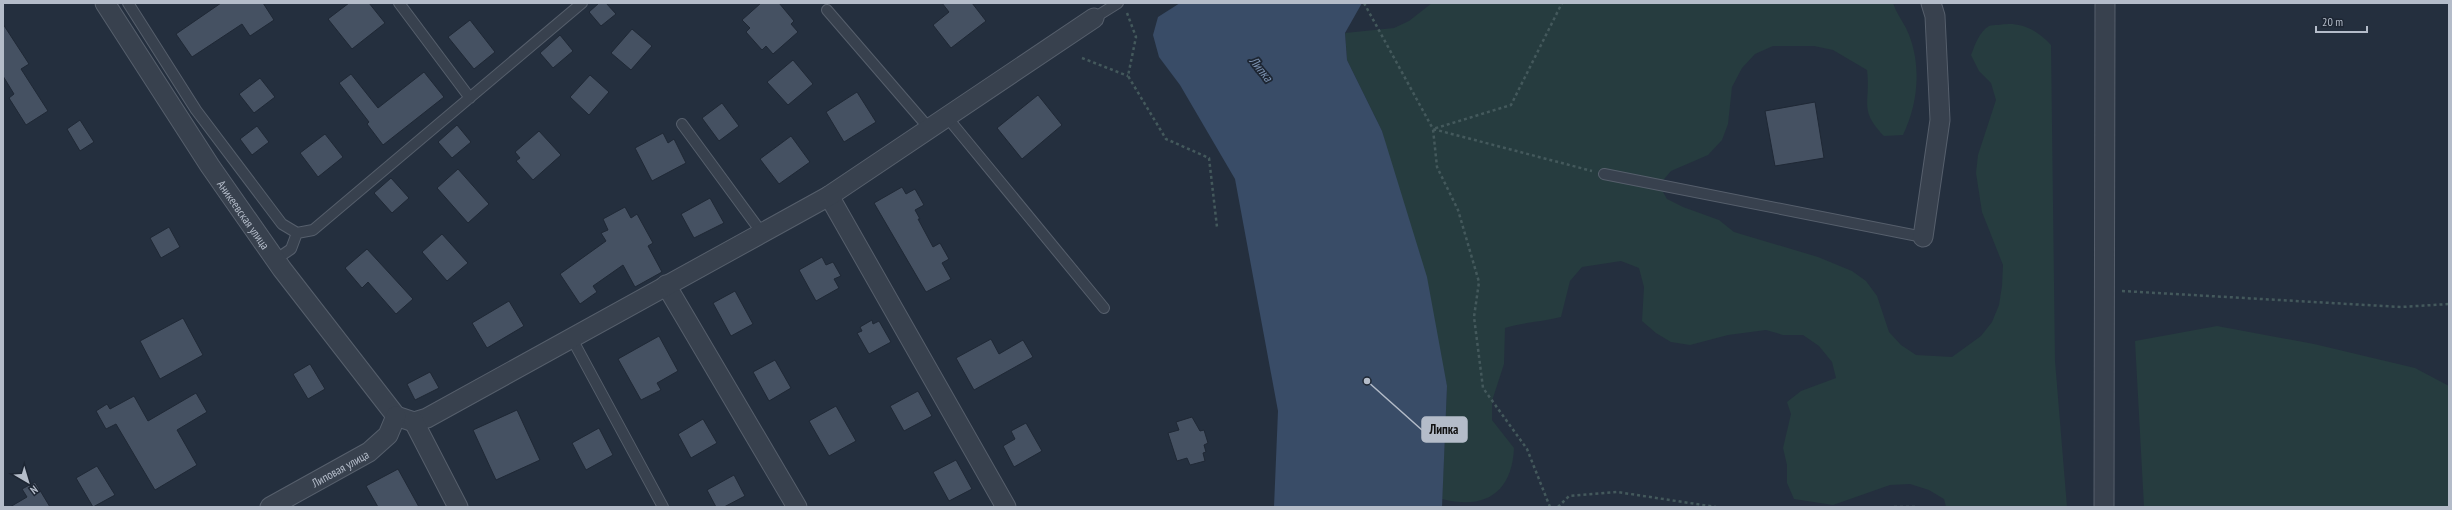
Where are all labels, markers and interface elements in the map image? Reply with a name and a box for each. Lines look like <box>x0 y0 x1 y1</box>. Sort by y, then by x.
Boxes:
scale bar <box>2316 8 2367 34</box>
text: 20 m <box>2322 14 2343 29</box>
water label: Липка <box>1245 52 1277 86</box>
street label: Аникеевская улица <box>215 177 273 252</box>
callout: Липка <box>1422 417 1467 442</box>
text: Липка <box>1429 421 1458 438</box>
street label: Липовая улица <box>308 446 371 491</box>
north arrow <box>8 462 48 502</box>
text: N <box>27 483 41 497</box>

